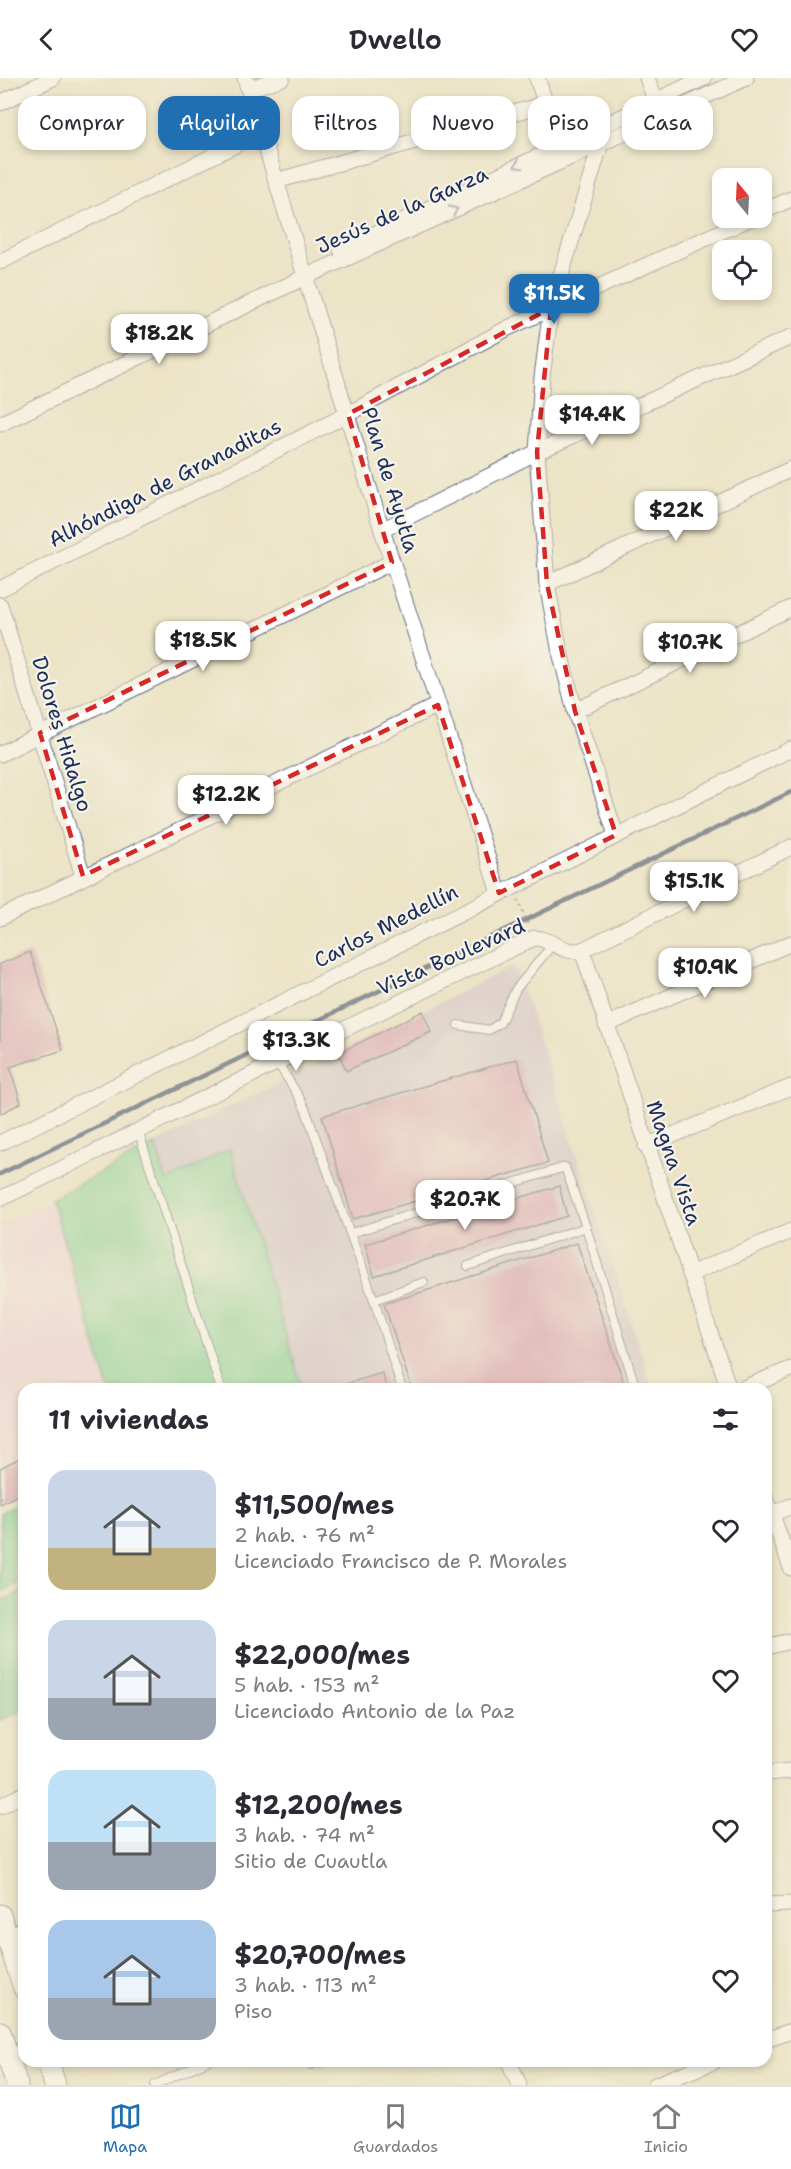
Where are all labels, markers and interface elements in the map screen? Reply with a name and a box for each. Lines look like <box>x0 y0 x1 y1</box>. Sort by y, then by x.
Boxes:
text: Dwello <box>349 21 442 58</box>
icon: back <box>30 23 63 56</box>
icon: heart <box>728 23 761 56</box>
chip: Comprar <box>18 96 146 150</box>
chip: Alquilar <box>158 96 280 150</box>
chip: Filtros <box>292 96 399 150</box>
chip: Nuevo <box>411 96 516 150</box>
chip: Piso <box>528 96 610 150</box>
chip: Casa <box>622 96 713 150</box>
one-way arrow <box>514 158 525 170</box>
street label: Jesús de la Garza <box>312 160 492 260</box>
north arrow <box>712 168 772 228</box>
map controls <box>712 168 772 300</box>
one-way arrow <box>448 205 459 217</box>
button: locate <box>712 240 772 300</box>
pin: $11.5K <box>505 274 603 325</box>
text: $11.5K <box>523 280 585 306</box>
pin: $18.2K <box>110 314 208 365</box>
text: $18.2K <box>125 320 193 346</box>
pin: $14.4K <box>543 395 641 446</box>
text: $14.4K <box>559 401 625 427</box>
street label: Plan de Ayutla <box>355 404 425 556</box>
street label: Alhóndiga de Granaditas <box>44 412 286 554</box>
pin: $22K <box>640 491 712 542</box>
text: $22K <box>649 497 703 523</box>
pin: $18.5K <box>154 621 252 672</box>
pin: $10.7K <box>641 623 739 674</box>
text: $18.5K <box>169 627 237 653</box>
text: $10.7K <box>657 629 723 655</box>
street label: Dolores Hidalgo <box>25 653 99 815</box>
pin: $12.2K <box>177 775 275 826</box>
text: $12.2K <box>192 781 260 807</box>
pin: $15.1K <box>645 862 743 913</box>
text: $15.1K <box>664 868 724 894</box>
street label: Carlos Medellín <box>309 878 463 974</box>
street label: Vista Boulevard <box>372 912 530 1002</box>
pin: $10.9K <box>656 948 754 999</box>
text: $10.9K <box>672 954 738 980</box>
pin: $13.3K <box>247 1021 345 1072</box>
text: $13.3K <box>262 1027 330 1053</box>
street label: Magna Vista <box>640 1097 708 1229</box>
pin: $20.7K <box>416 1180 514 1231</box>
text: $20.7K <box>430 1186 500 1212</box>
text: 11 viviendas <box>48 1402 209 1437</box>
icon: filters <box>709 1403 742 1436</box>
text: $11,500/mes <box>234 1487 394 1522</box>
icon: home <box>96 1494 168 1566</box>
icon: heart <box>709 1514 742 1547</box>
text: 2 hab. · 76 m² <box>234 1522 375 1548</box>
text: Licenciado Francisco de P. Morales <box>234 1548 567 1574</box>
text: $22,000/mes <box>234 1637 410 1672</box>
icon: home <box>96 1644 168 1716</box>
icon: heart <box>709 1664 742 1697</box>
text: 5 hab. · 153 m² <box>234 1672 379 1698</box>
text: Licenciado Antonio de la Paz <box>234 1698 515 1724</box>
text: $12,200/mes <box>234 1787 403 1822</box>
icon: home <box>96 1794 168 1866</box>
icon: heart <box>709 1814 742 1847</box>
text: 3 hab. · 74 m² <box>234 1822 375 1848</box>
text: Sitio de Cuautla <box>234 1848 387 1874</box>
text: $20,700/mes <box>234 1937 406 1972</box>
icon: home <box>96 1944 168 2016</box>
icon: heart <box>709 1964 742 1997</box>
text: 3 hab. · 113 m² <box>234 1972 377 1998</box>
text: Piso <box>234 1998 272 2024</box>
tab: Mapa <box>103 2100 147 2157</box>
tab: Guardados <box>353 2100 438 2157</box>
tab: Inicio <box>644 2100 688 2157</box>

